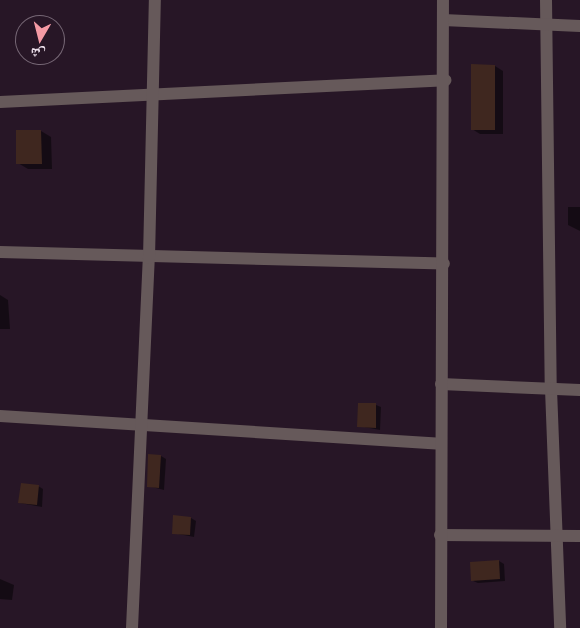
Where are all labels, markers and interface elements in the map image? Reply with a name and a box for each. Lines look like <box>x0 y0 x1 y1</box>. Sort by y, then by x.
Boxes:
north arrow <box>15 15 65 65</box>
text: ش <box>29 44 47 64</box>

